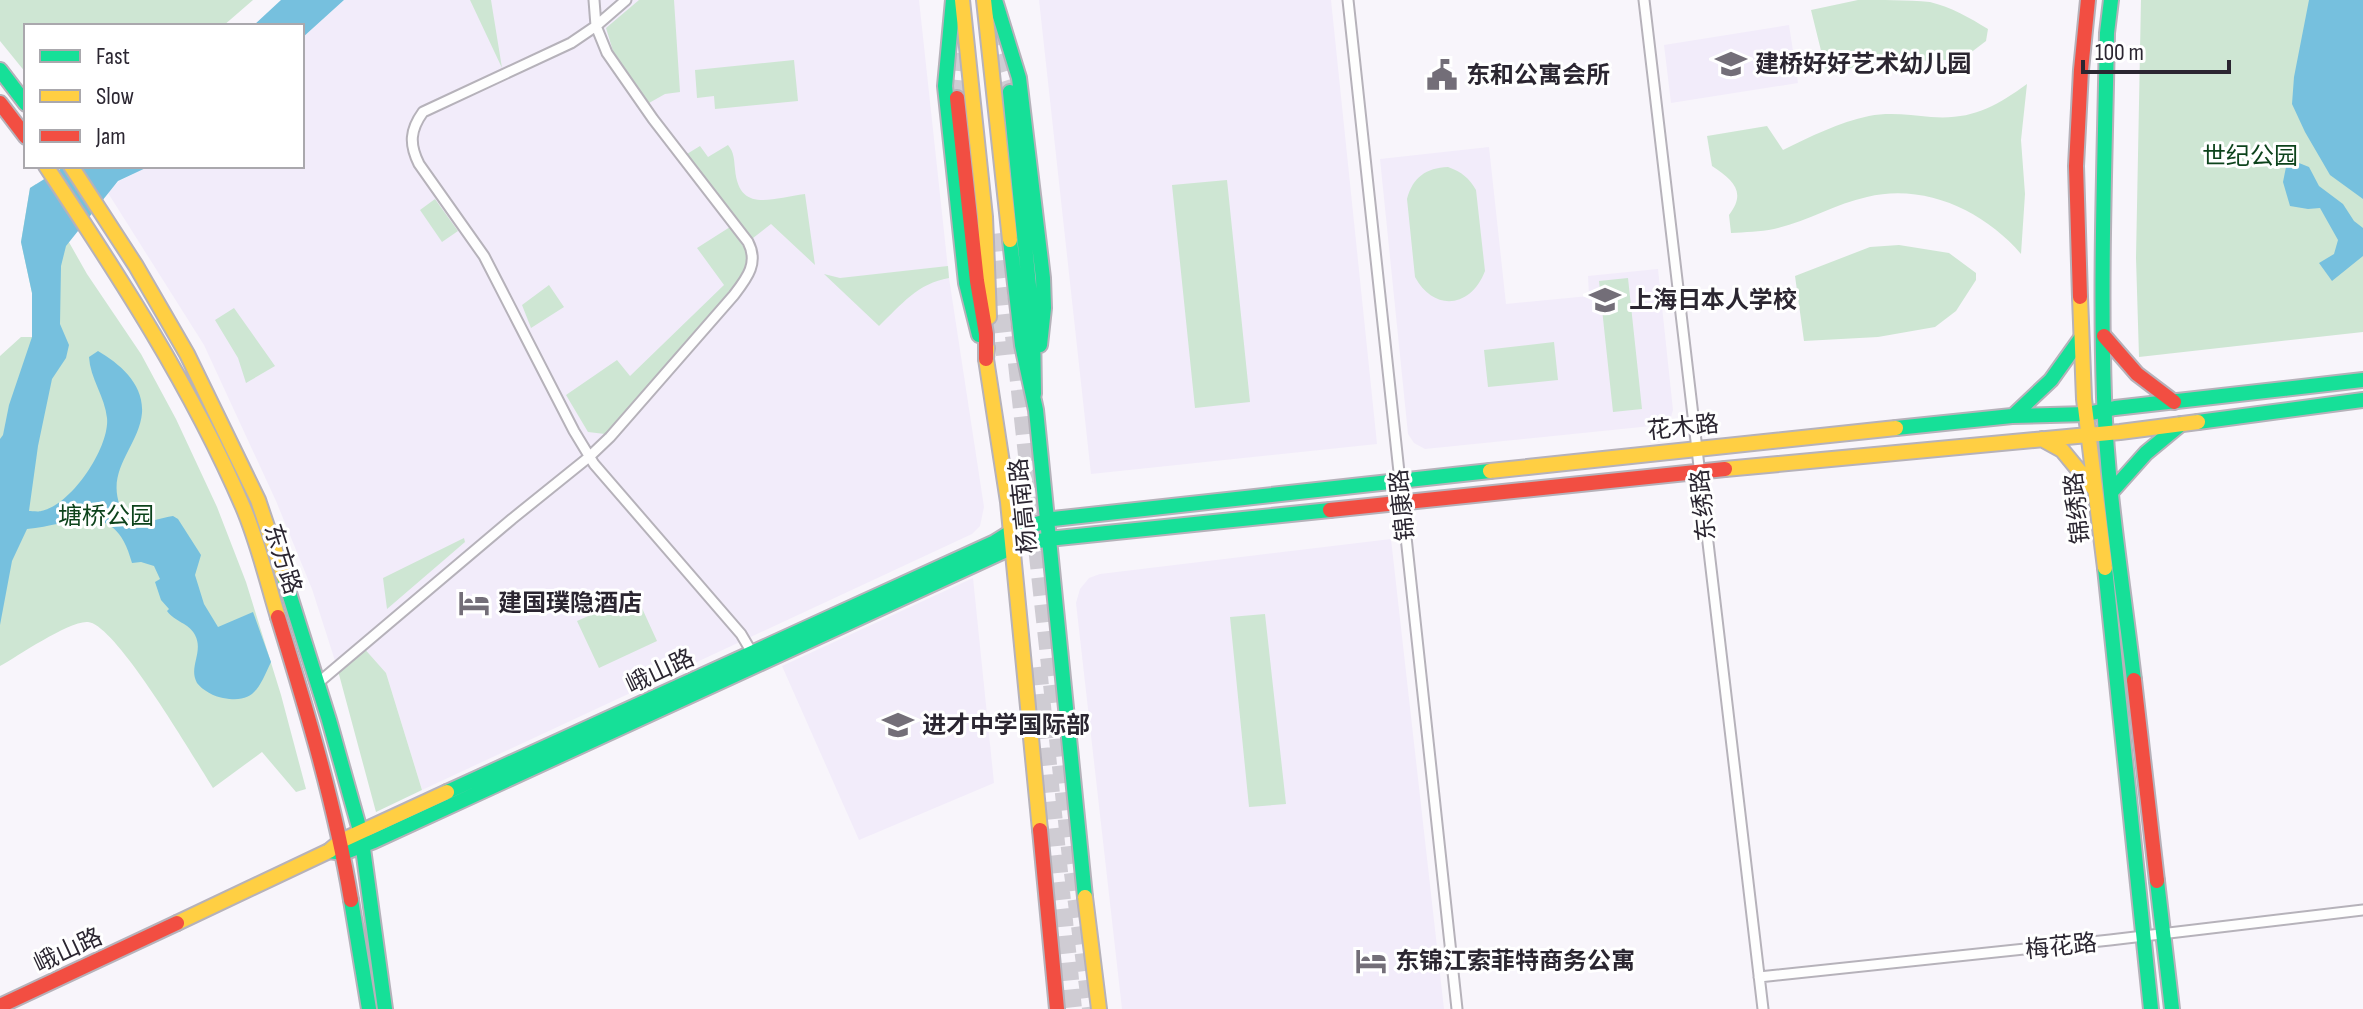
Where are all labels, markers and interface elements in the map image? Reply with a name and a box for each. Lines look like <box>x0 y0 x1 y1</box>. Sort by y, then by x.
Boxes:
legend <box>24 24 304 168</box>
scale bar <box>2083 24 2229 74</box>
text: 100 m <box>2095 38 2144 67</box>
text: Fast <box>96 42 130 71</box>
school or university icon: 建桥好好艺术幼儿园 <box>1714 47 1748 81</box>
place label: 建桥好好艺术幼儿园 <box>1755 50 1971 79</box>
public building icon: 东和公寓会所 <box>1425 58 1459 92</box>
place label: 东和公寓会所 <box>1466 61 1610 90</box>
text: Slow <box>96 82 134 111</box>
text: Jam <box>95 122 126 151</box>
park label: 世纪公园 <box>2202 142 2298 171</box>
school or university icon: 上海日本人学校 <box>1588 283 1622 317</box>
place label: 上海日本人学校 <box>1629 286 1797 315</box>
street label: 花木路 <box>1646 409 1720 446</box>
street label: 杨高南路 <box>1004 457 1043 555</box>
street label: 锦康路 <box>1384 468 1421 542</box>
street label: 东绣路 <box>1685 468 1722 542</box>
street label: 锦绣路 <box>2059 471 2096 545</box>
park label: 塘桥公园 <box>58 502 154 531</box>
street label: 东方路 <box>258 520 307 598</box>
hotel icon: 建国璞隐酒店 <box>457 586 491 620</box>
place label: 建国璞隐酒店 <box>498 589 642 618</box>
street label: 峨山路 <box>621 643 699 700</box>
school or university icon: 进才中学国际部 <box>881 708 915 742</box>
place label: 进才中学国际部 <box>922 711 1090 740</box>
street label: 峨山路 <box>29 922 107 979</box>
street label: 梅花路 <box>2024 928 2098 965</box>
hotel icon: 东锦江索菲特商务公寓 <box>1354 944 1388 978</box>
place label: 东锦江索菲特商务公寓 <box>1395 947 1635 976</box>

